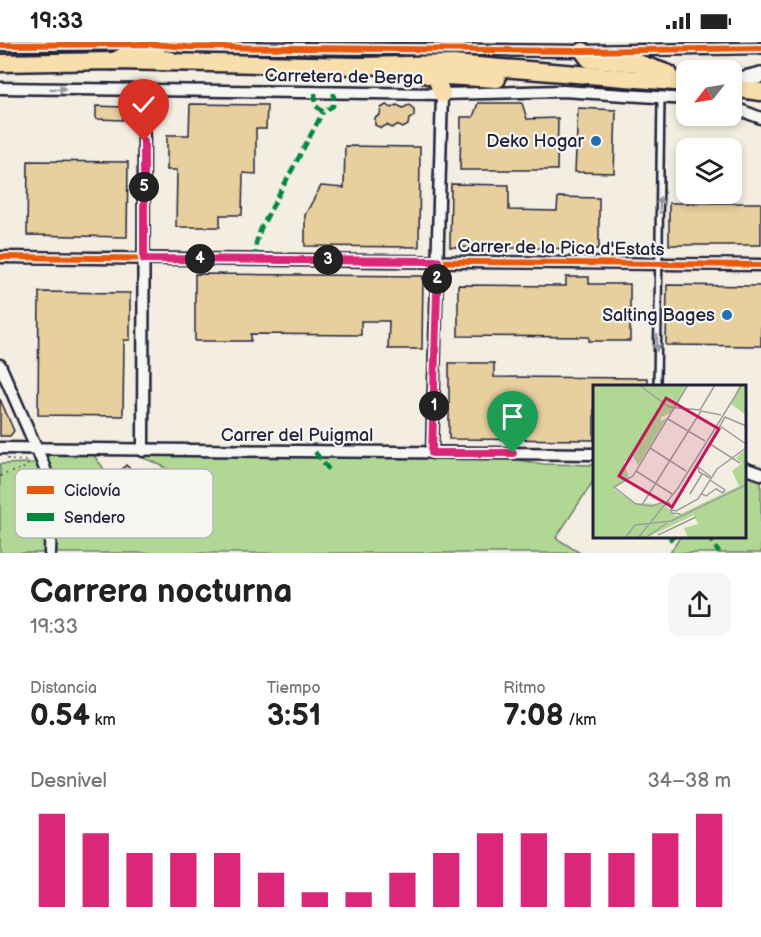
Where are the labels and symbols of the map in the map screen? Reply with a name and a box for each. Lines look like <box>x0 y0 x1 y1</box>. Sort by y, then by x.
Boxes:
north arrow <box>676 60 742 126</box>
street label: Carretera de Berga <box>264 65 424 89</box>
pin <box>118 79 169 141</box>
one-way arrow <box>49 84 68 94</box>
place label: Deko Hogar <box>486 131 584 152</box>
marker: Deko Hogar <box>589 134 603 148</box>
pin: 5 <box>129 172 159 202</box>
one-way arrow <box>655 196 664 215</box>
street label: Carrer de la Pica d'Estats <box>457 236 665 260</box>
pin: 4 <box>185 244 215 274</box>
pin: 3 <box>313 245 343 275</box>
pin: 2 <box>422 264 452 294</box>
place label: Salting Bages <box>602 305 715 326</box>
marker: Salting Bages <box>720 308 734 322</box>
one-way arrow <box>653 334 662 353</box>
inset map <box>593 385 746 538</box>
pin: 1 <box>419 391 449 421</box>
pin <box>487 391 538 453</box>
street label: Carrer del Puigmal <box>221 425 373 446</box>
legend <box>15 469 213 538</box>
text: Ciclovía <box>64 482 121 501</box>
text: Sendero <box>64 509 125 528</box>

